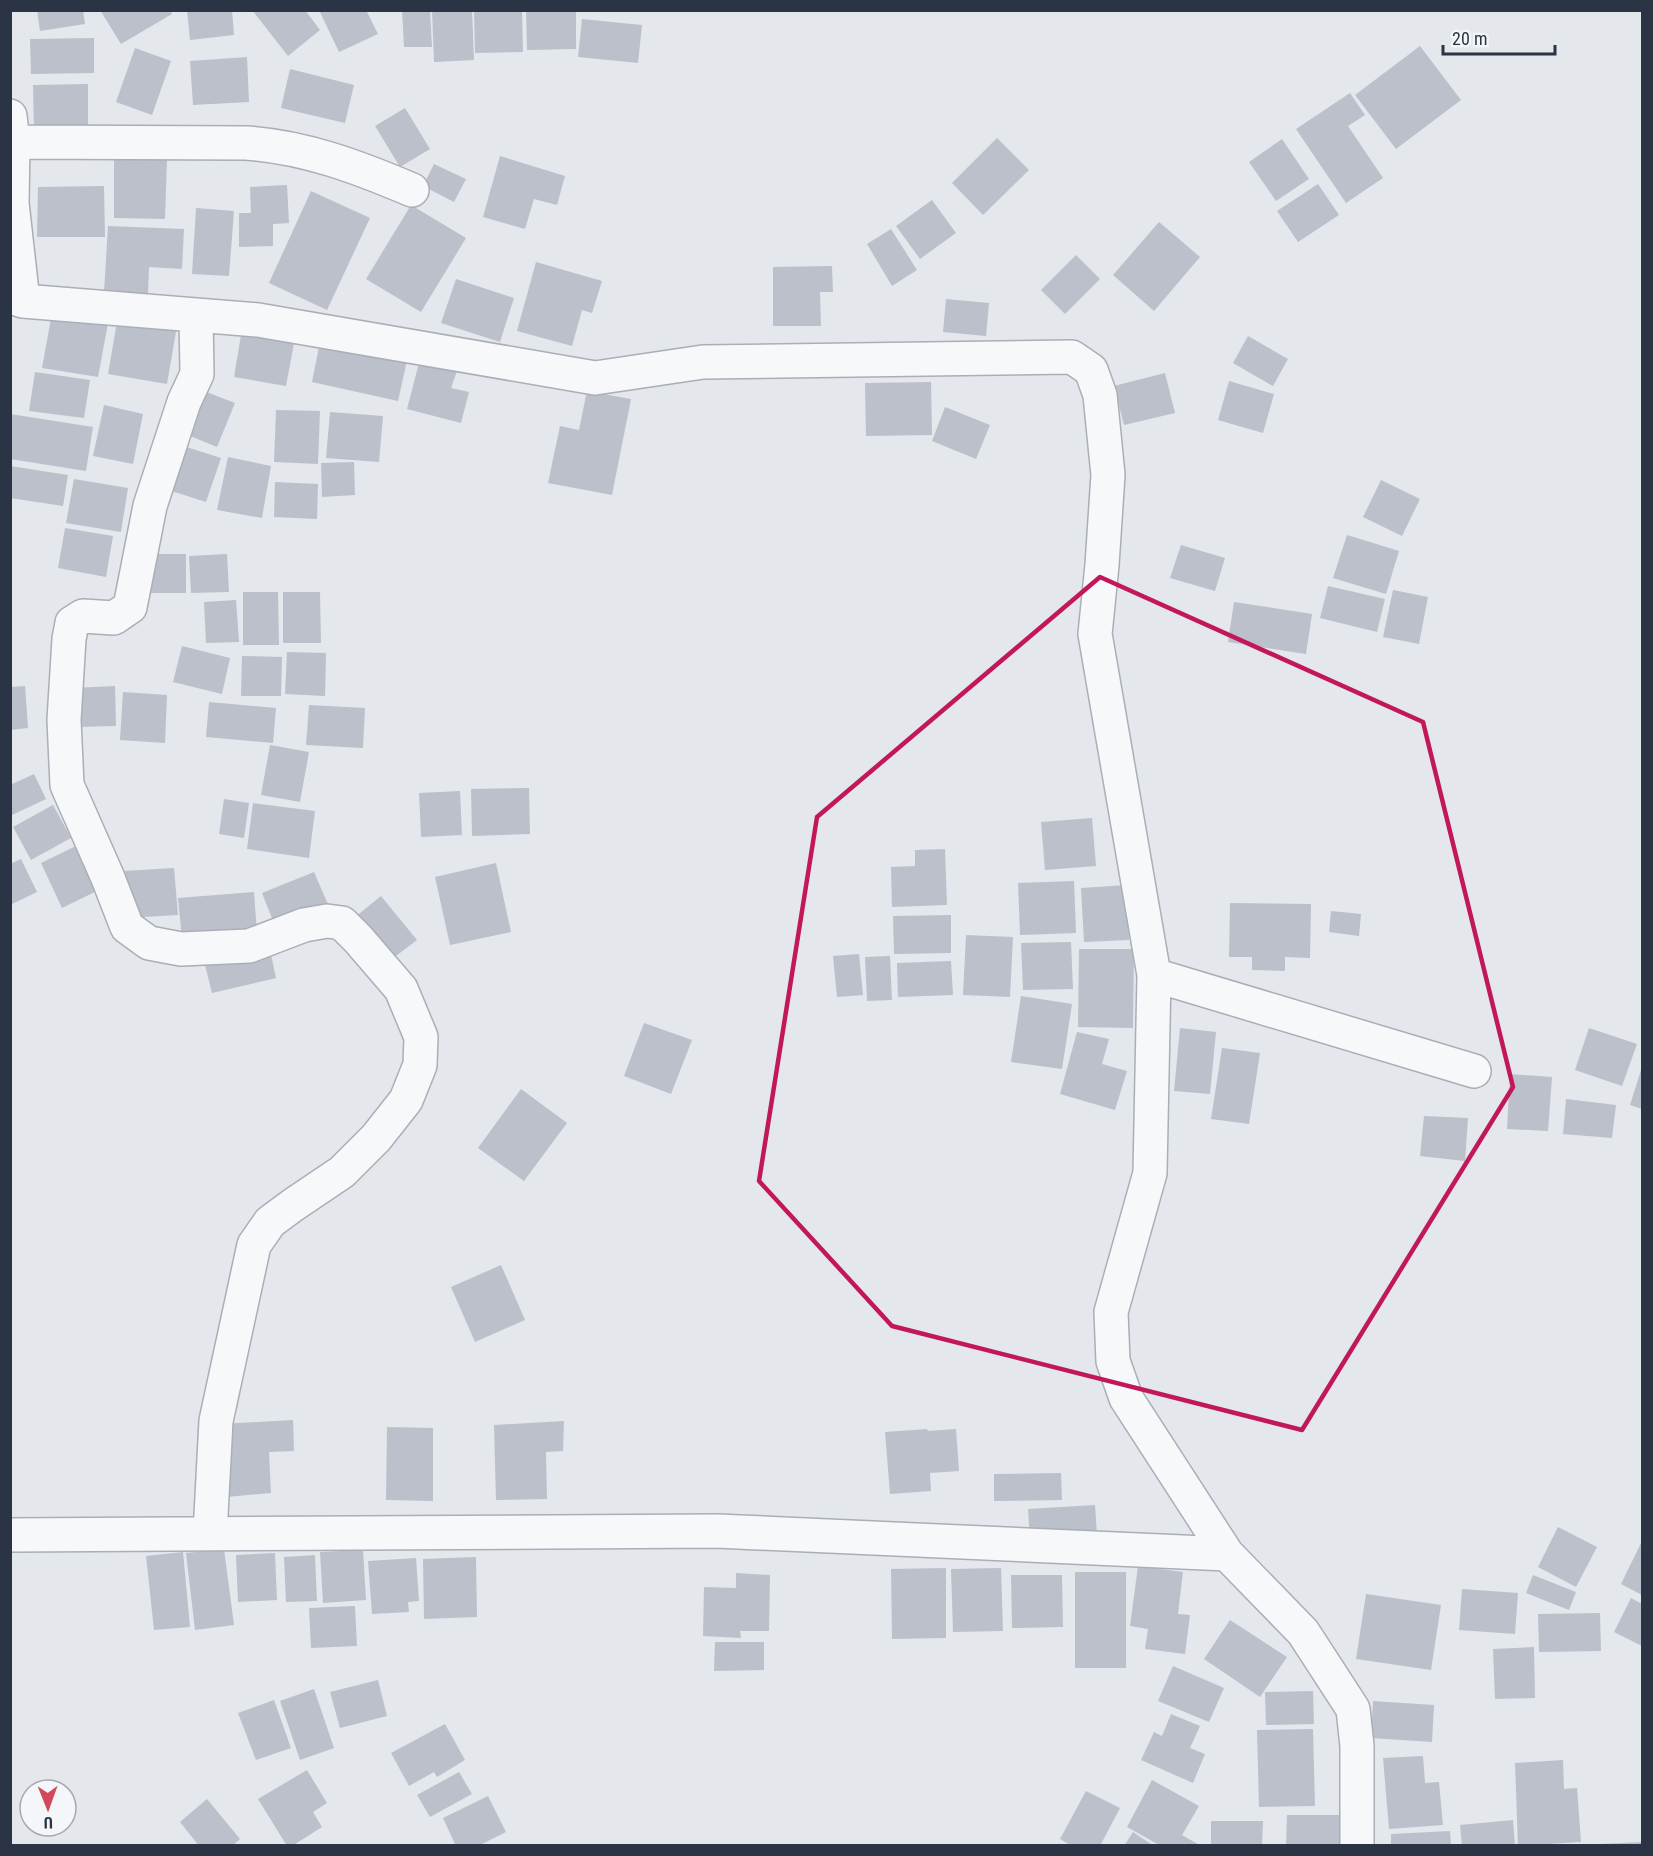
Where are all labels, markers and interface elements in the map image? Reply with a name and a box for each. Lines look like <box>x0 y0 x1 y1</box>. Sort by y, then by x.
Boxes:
scale bar <box>1443 18 1556 56</box>
text: 20 m <box>1452 28 1487 49</box>
north arrow <box>18 1778 78 1838</box>
text: U <box>44 1813 53 1832</box>

